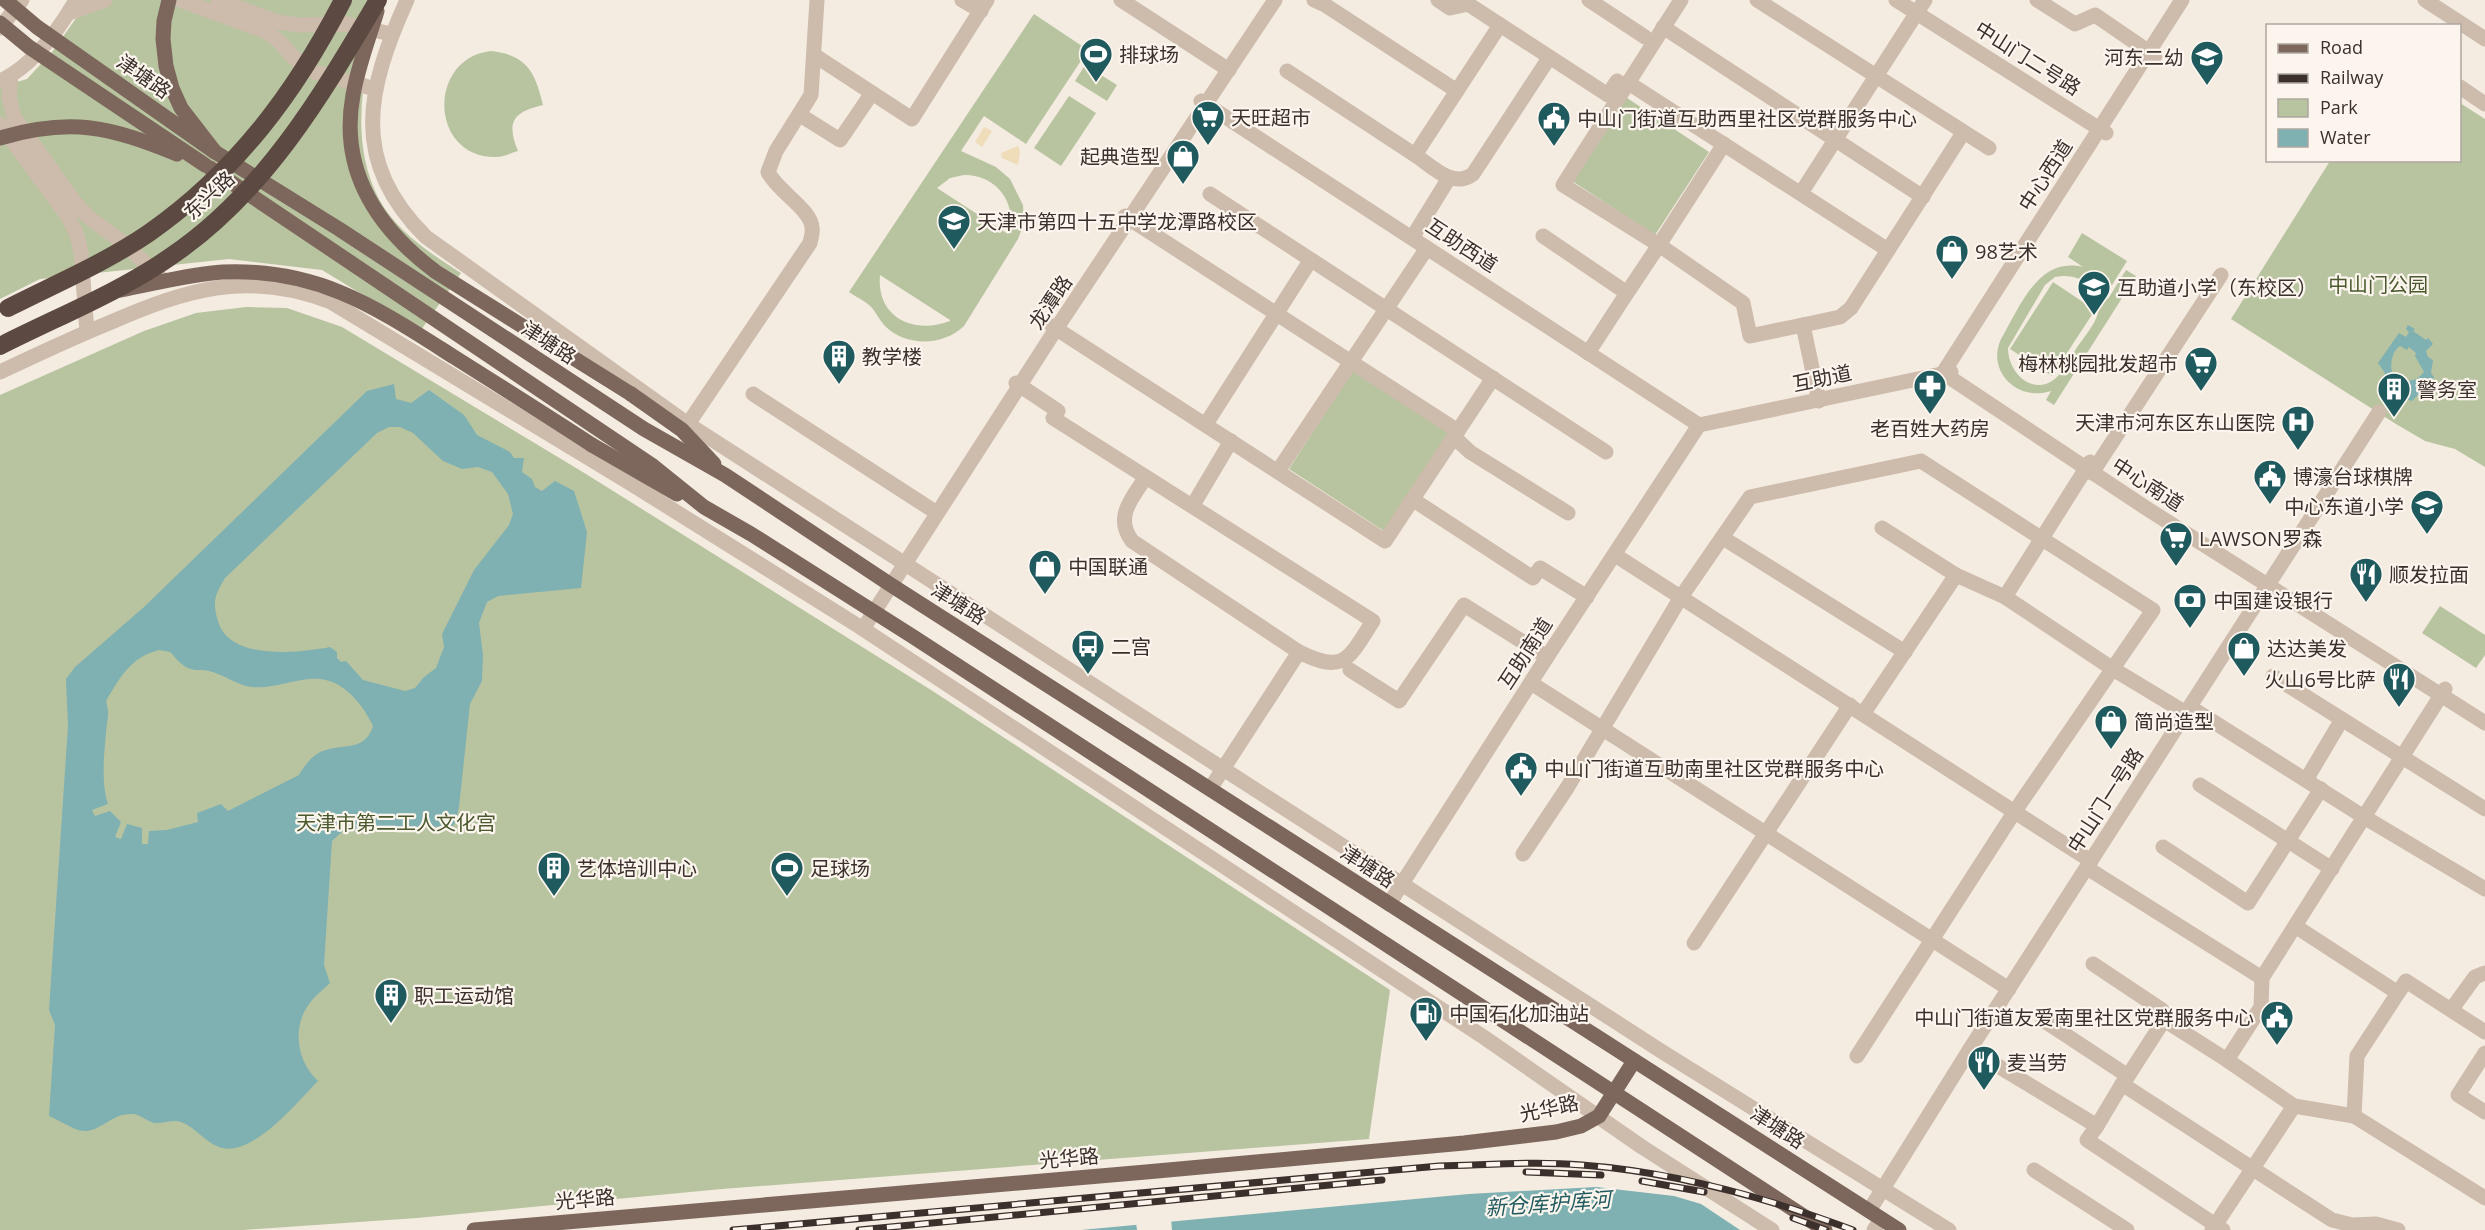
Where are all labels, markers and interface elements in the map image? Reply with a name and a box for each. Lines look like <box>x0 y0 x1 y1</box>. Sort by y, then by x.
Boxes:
street label: 中山门二号路 <box>1970 15 2086 101</box>
legend <box>2266 24 2461 162</box>
text: Road <box>2320 35 2363 59</box>
sports icon: 排球场 <box>1078 36 1114 83</box>
school or university icon: 河东二幼 <box>2189 39 2225 86</box>
place label: 排球场 <box>1119 41 1179 68</box>
place label: 河东二幼 <box>2104 44 2184 71</box>
street label: 津塘路 <box>112 48 176 104</box>
text: Railway <box>2320 65 2384 89</box>
text: Park <box>2320 95 2358 119</box>
supermarket icon: 天旺超市 <box>1190 99 1226 146</box>
public building icon: 中山门街道互助西里社区党群服务中心 <box>1536 100 1572 147</box>
place label: 天旺超市 <box>1231 104 1311 131</box>
place label: 中山门街道互助西里社区党群服务中心 <box>1577 105 1917 132</box>
text: Water <box>2320 125 2371 149</box>
street label: 中心西道 <box>2012 134 2078 216</box>
shop icon: 起典造型 <box>1165 138 1201 185</box>
place label: 起典造型 <box>1080 143 1160 170</box>
street label: 东兴路 <box>178 165 240 225</box>
school or university icon: 天津市第四十五中学龙潭路校区 <box>936 203 972 250</box>
place label: 天津市第四十五中学龙潭路校区 <box>977 208 1257 235</box>
street label: 互助西道 <box>1421 212 1503 278</box>
shop icon: 98艺术 <box>1934 233 1970 280</box>
place label: 98艺术 <box>1975 238 2038 265</box>
school or university icon: 互助道小学（东校区） <box>2076 269 2112 316</box>
street label: 龙潭路 <box>1022 270 1078 334</box>
park label: 中山门公园 <box>2328 271 2428 298</box>
place label: 互助道小学（东校区） <box>2117 274 2317 301</box>
street label: 津塘路 <box>516 314 582 370</box>
building icon: 教学楼 <box>821 338 857 385</box>
place label: 教学楼 <box>862 343 922 370</box>
supermarket icon: 梅林桃园批发超市 <box>2183 345 2219 392</box>
place label: 梅林桃园批发超市 <box>2018 350 2178 377</box>
street label: 互助道 <box>1790 359 1854 397</box>
pharmacy icon: 老百姓大药房 <box>1912 368 1948 415</box>
building icon: 警务室 <box>2376 371 2412 418</box>
place label: 警务室 <box>2417 376 2477 403</box>
hospital icon: 天津市河东区东山医院 <box>2280 404 2316 451</box>
place label: 天津市河东区东山医院 <box>2075 409 2275 436</box>
place label: 老百姓大药房 <box>1870 415 1990 442</box>
street label: 中心南道 <box>2107 451 2189 517</box>
public building icon: 博濠台球棋牌 <box>2252 458 2288 505</box>
place label: 博濠台球棋牌 <box>2293 463 2413 490</box>
school or university icon: 中心东道小学 <box>2409 488 2445 535</box>
place label: 中心东道小学 <box>2284 493 2404 520</box>
supermarket icon: LAWSON罗森 <box>2158 520 2194 567</box>
place label: LAWSON罗森 <box>2199 525 2322 552</box>
shop icon: 中国联通 <box>1027 548 1063 595</box>
place label: 中国联通 <box>1068 553 1148 580</box>
restaurant icon: 顺发拉面 <box>2348 556 2384 603</box>
place label: 顺发拉面 <box>2389 561 2469 588</box>
street label: 津塘路 <box>926 576 992 630</box>
bank icon: 中国建设银行 <box>2172 582 2208 629</box>
place label: 中国建设银行 <box>2213 587 2333 614</box>
street label: 互助南道 <box>1492 612 1558 694</box>
bus stop icon: 二宫 <box>1070 628 1106 675</box>
shop icon: 达达美发 <box>2226 630 2262 677</box>
place label: 二宫 <box>1111 633 1151 660</box>
place label: 达达美发 <box>2267 635 2347 662</box>
restaurant icon: 火山6号比萨 <box>2381 661 2417 708</box>
place label: 火山6号比萨 <box>2265 666 2376 693</box>
shop icon: 简尚造型 <box>2093 703 2129 750</box>
place label: 简尚造型 <box>2134 708 2214 735</box>
street label: 中山门一号路 <box>2061 742 2149 858</box>
public building icon: 中山门街道互助南里社区党群服务中心 <box>1503 750 1539 797</box>
place label: 中山门街道互助南里社区党群服务中心 <box>1544 755 1884 782</box>
park label: 天津市第二工人文化宫 <box>296 809 496 836</box>
street label: 津塘路 <box>1335 838 1401 894</box>
building icon: 艺体培训中心 <box>536 850 572 897</box>
sports icon: 足球场 <box>769 850 805 897</box>
place label: 艺体培训中心 <box>577 855 697 882</box>
place label: 足球场 <box>810 855 870 882</box>
building icon: 职工运动馆 <box>373 977 409 1024</box>
place label: 职工运动馆 <box>414 982 514 1009</box>
fuel station icon: 中国石化加油站 <box>1408 995 1444 1042</box>
public building icon: 中山门街道友爱南里社区党群服务中心 <box>2259 999 2295 1046</box>
place label: 中国石化加油站 <box>1449 1000 1589 1027</box>
place label: 中山门街道友爱南里社区党群服务中心 <box>1914 1004 2254 1031</box>
restaurant icon: 麦当劳 <box>1966 1044 2002 1091</box>
place label: 麦当劳 <box>2007 1049 2067 1076</box>
street label: 光华路 <box>1517 1089 1581 1127</box>
street label: 津塘路 <box>1745 1099 1811 1155</box>
street label: 光华路 <box>1038 1142 1100 1174</box>
street label: 光华路 <box>554 1183 616 1215</box>
water label: 新仓库护库河 <box>1484 1184 1616 1221</box>

